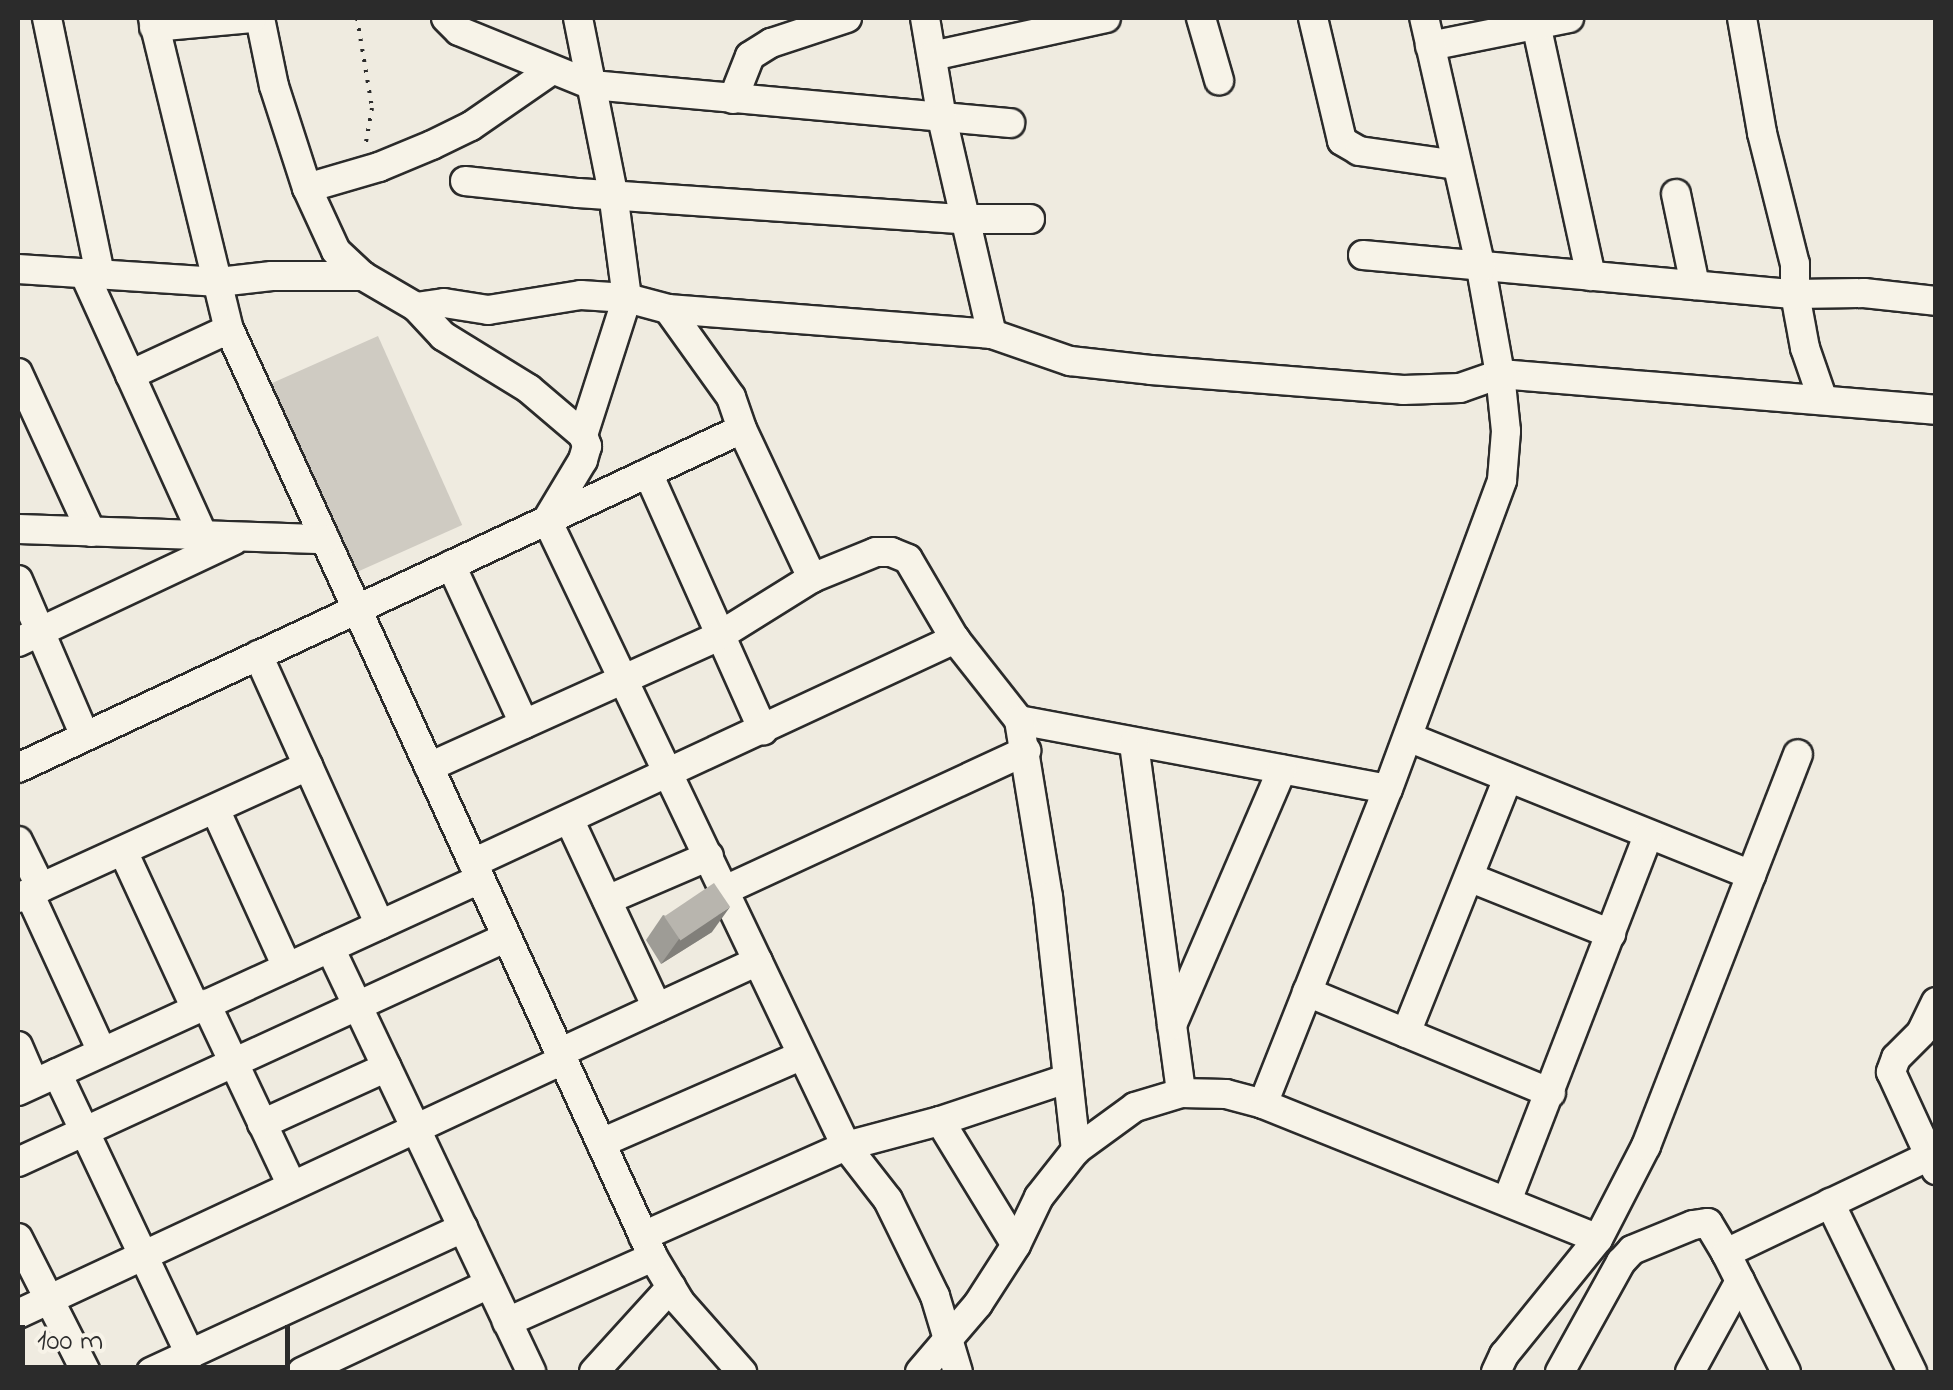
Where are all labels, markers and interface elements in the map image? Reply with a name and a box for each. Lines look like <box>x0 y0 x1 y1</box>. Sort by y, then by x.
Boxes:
scale bar <box>25 1305 295 1367</box>
text: 100 m <box>37 1320 103 1364</box>

